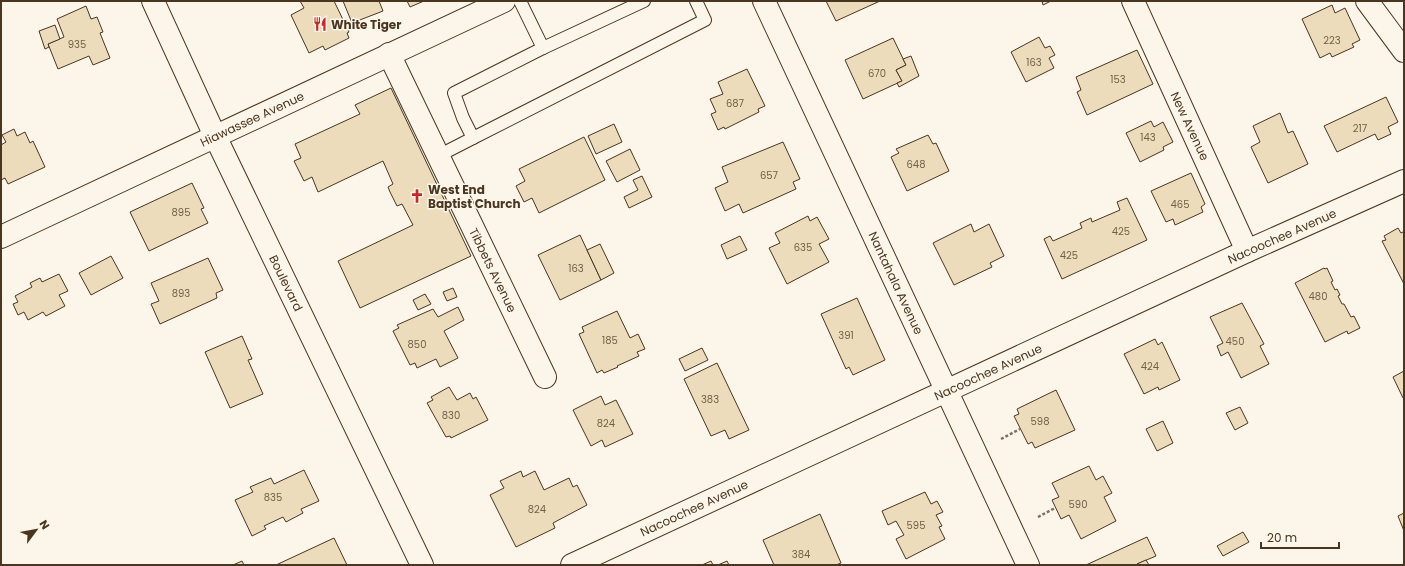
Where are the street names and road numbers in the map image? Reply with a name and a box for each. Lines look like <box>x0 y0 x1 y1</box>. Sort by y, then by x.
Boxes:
street label: Hiawassee Avenue <box>197 87 307 151</box>
street label: New Avenue <box>1167 89 1213 163</box>
street label: Nacoochee Avenue <box>1225 204 1339 268</box>
street label: Tibbets Avenue <box>465 225 521 315</box>
street label: Nantahala Avenue <box>865 229 927 337</box>
street label: Boulevard <box>265 252 307 314</box>
street label: Nacoochee Avenue <box>931 340 1045 404</box>
street label: Nacoochee Avenue <box>637 476 751 540</box>

